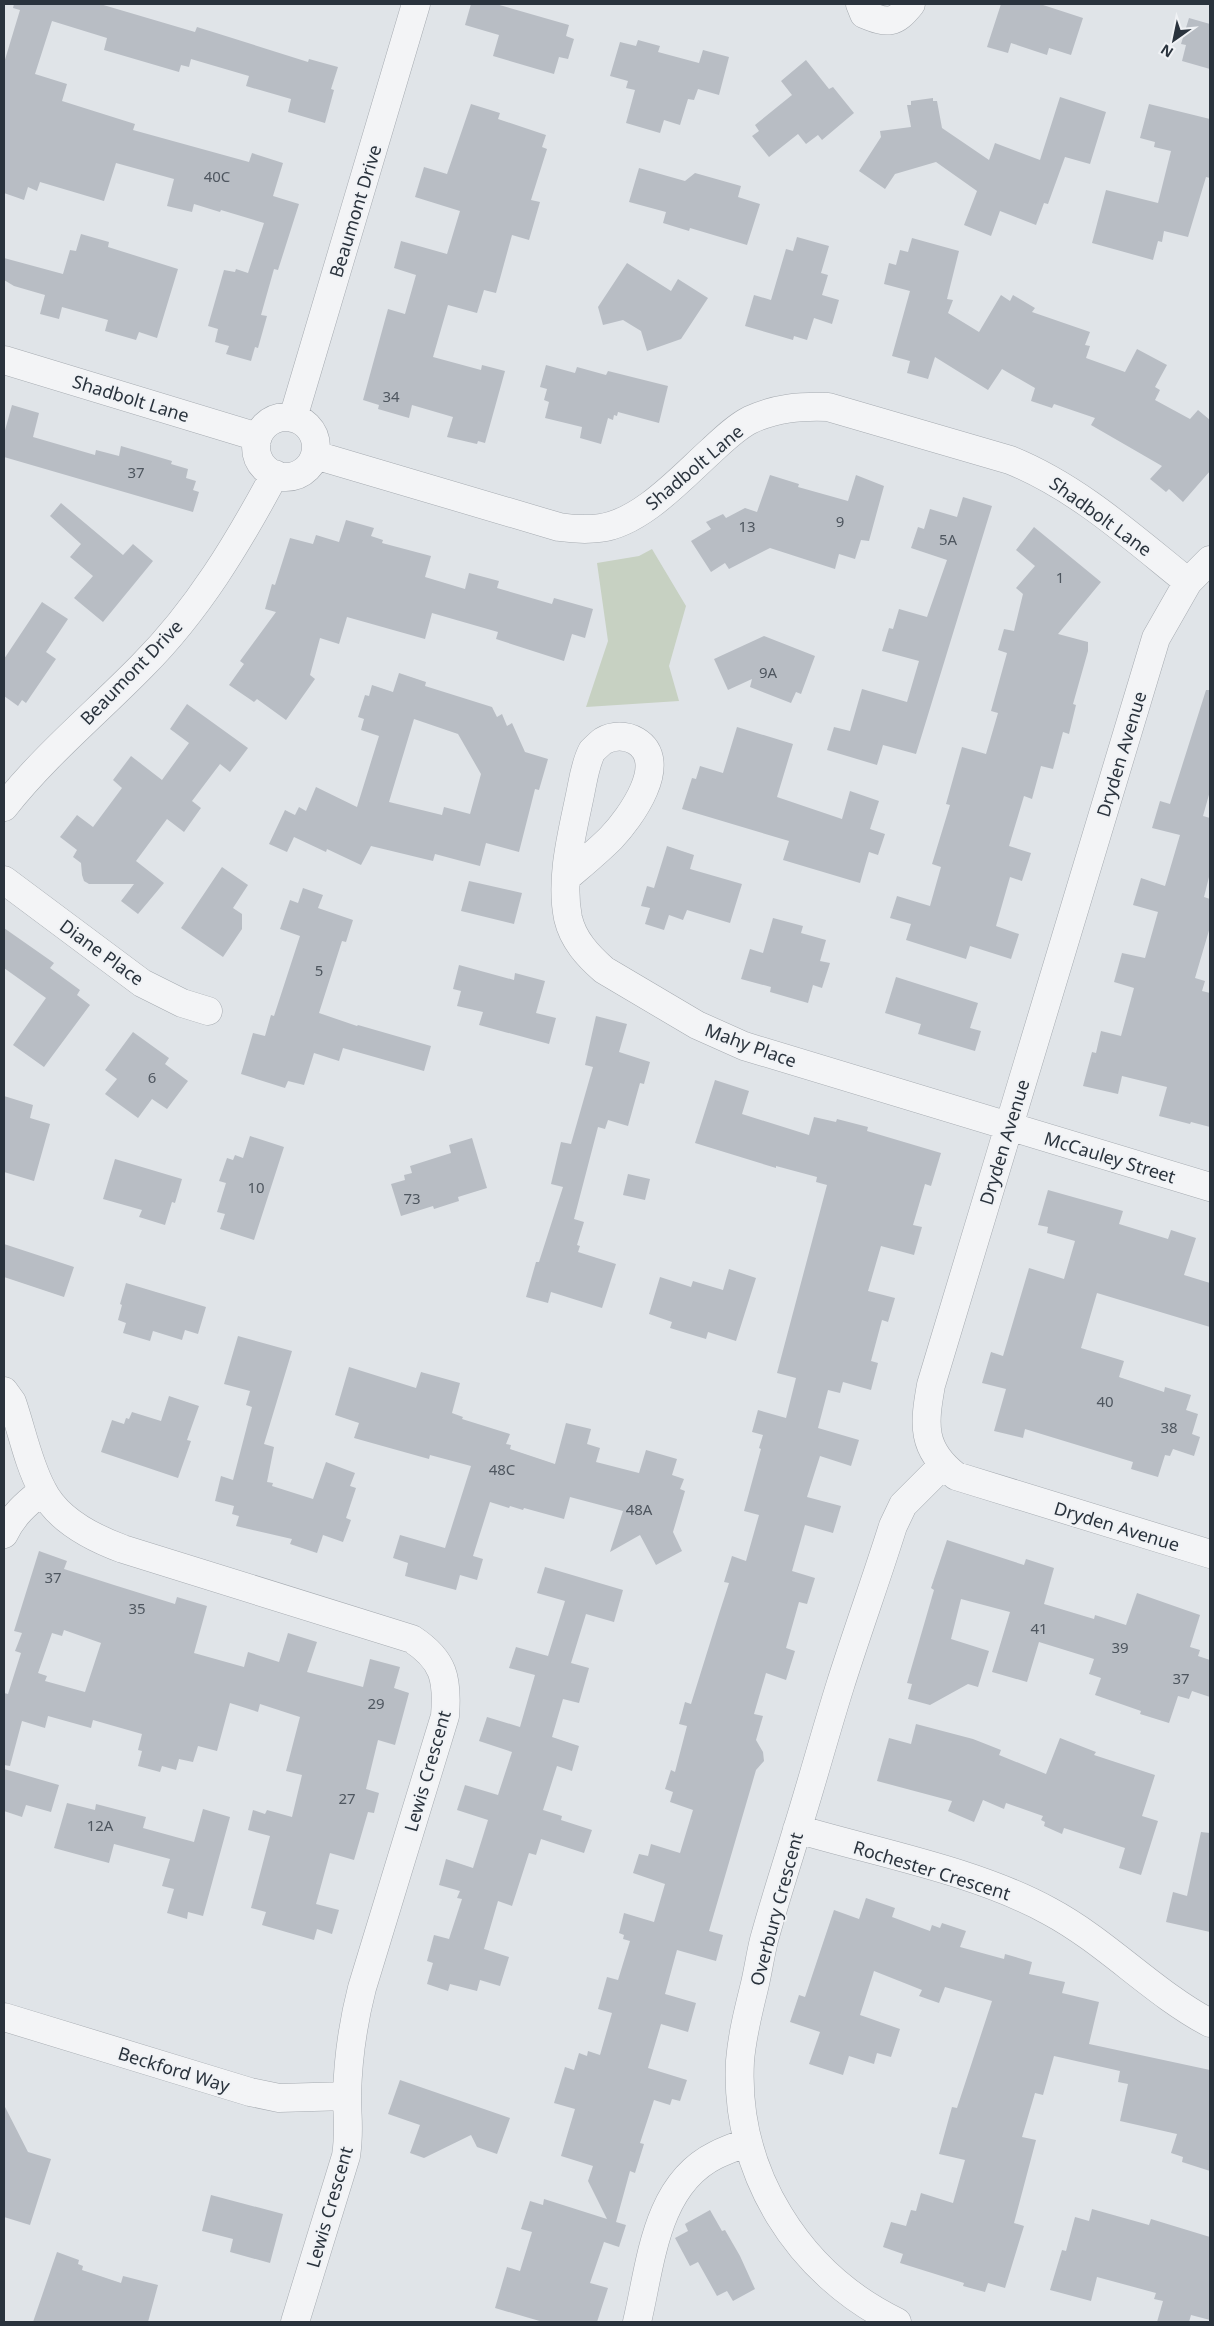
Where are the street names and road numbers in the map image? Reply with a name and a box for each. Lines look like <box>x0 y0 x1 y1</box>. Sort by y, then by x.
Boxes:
street label: Beaumont Drive <box>323 142 387 280</box>
street label: Shadbolt Lane <box>70 369 192 427</box>
street label: Shadbolt Lane <box>640 419 748 515</box>
street label: Shadbolt Lane <box>1045 471 1157 561</box>
street label: Beaumont Drive <box>75 614 187 730</box>
street label: Dryden Avenue <box>1091 688 1151 820</box>
street label: Diane Place <box>55 913 149 991</box>
street label: Mahy Place <box>702 1017 800 1073</box>
street label: Dryden Avenue <box>974 1076 1034 1208</box>
street label: McCauley Street <box>1041 1126 1179 1189</box>
street label: Dryden Avenue <box>1051 1496 1183 1556</box>
street label: Lewis Crescent <box>398 1707 456 1834</box>
street label: Overbury Crescent <box>744 1829 808 1988</box>
street label: Rochester Crescent <box>851 1835 1014 1905</box>
street label: Beckford Way <box>115 2041 234 2098</box>
street label: Lewis Crescent <box>300 2143 358 2270</box>

